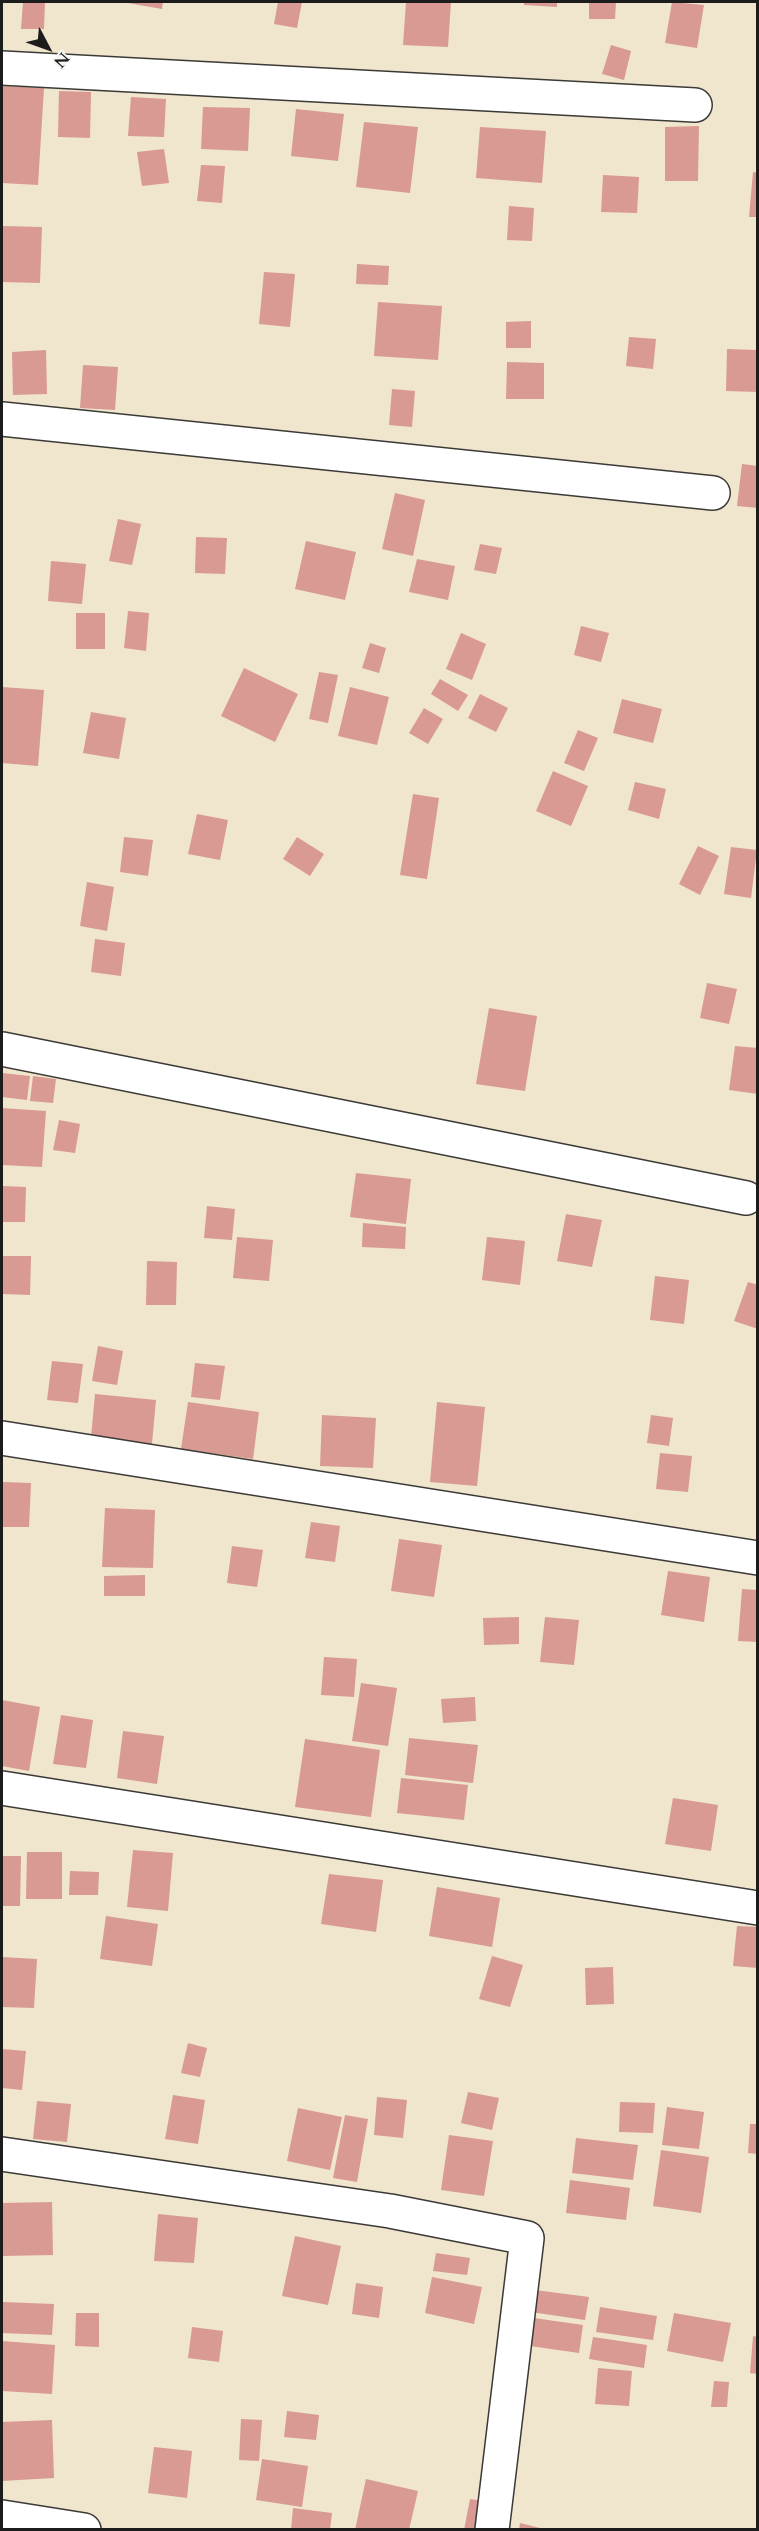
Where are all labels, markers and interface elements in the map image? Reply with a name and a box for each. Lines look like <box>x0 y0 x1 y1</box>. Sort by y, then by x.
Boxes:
north arrow <box>18 18 78 78</box>
text: N <box>49 47 74 72</box>

